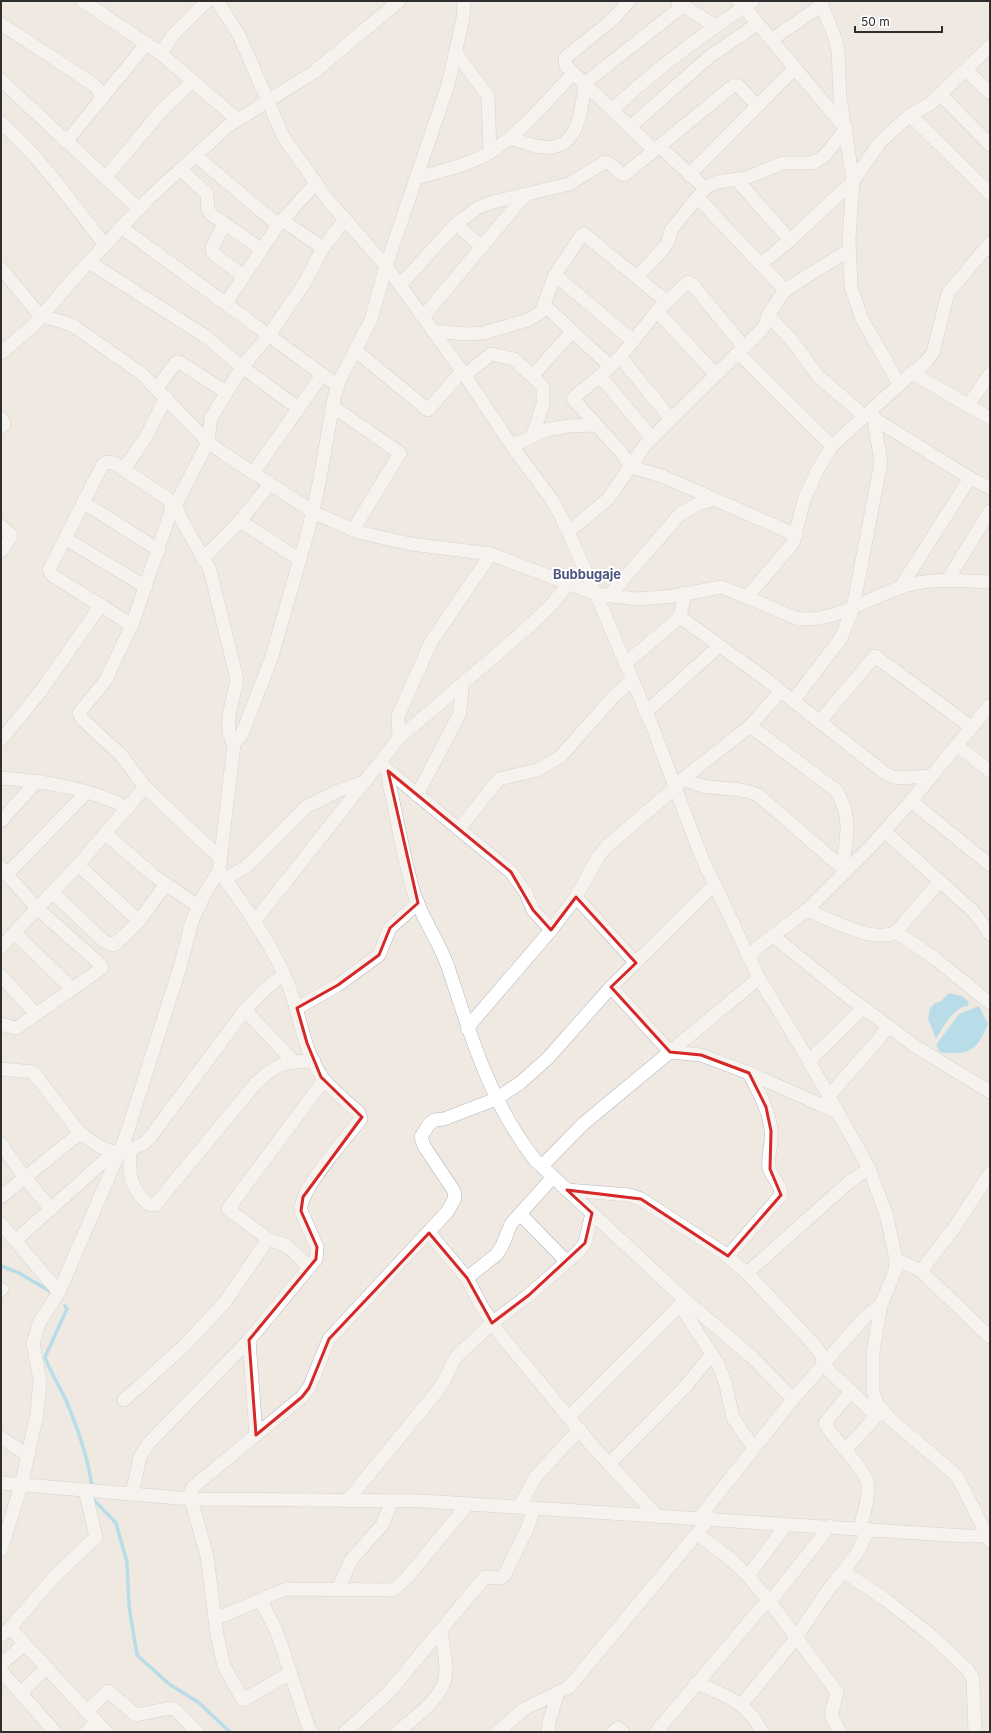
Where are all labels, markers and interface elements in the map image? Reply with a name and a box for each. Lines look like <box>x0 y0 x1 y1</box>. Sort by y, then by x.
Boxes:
scale bar <box>855 8 942 34</box>
text: 50 m <box>861 14 890 29</box>
district label: Bubbugaje <box>553 566 621 582</box>

